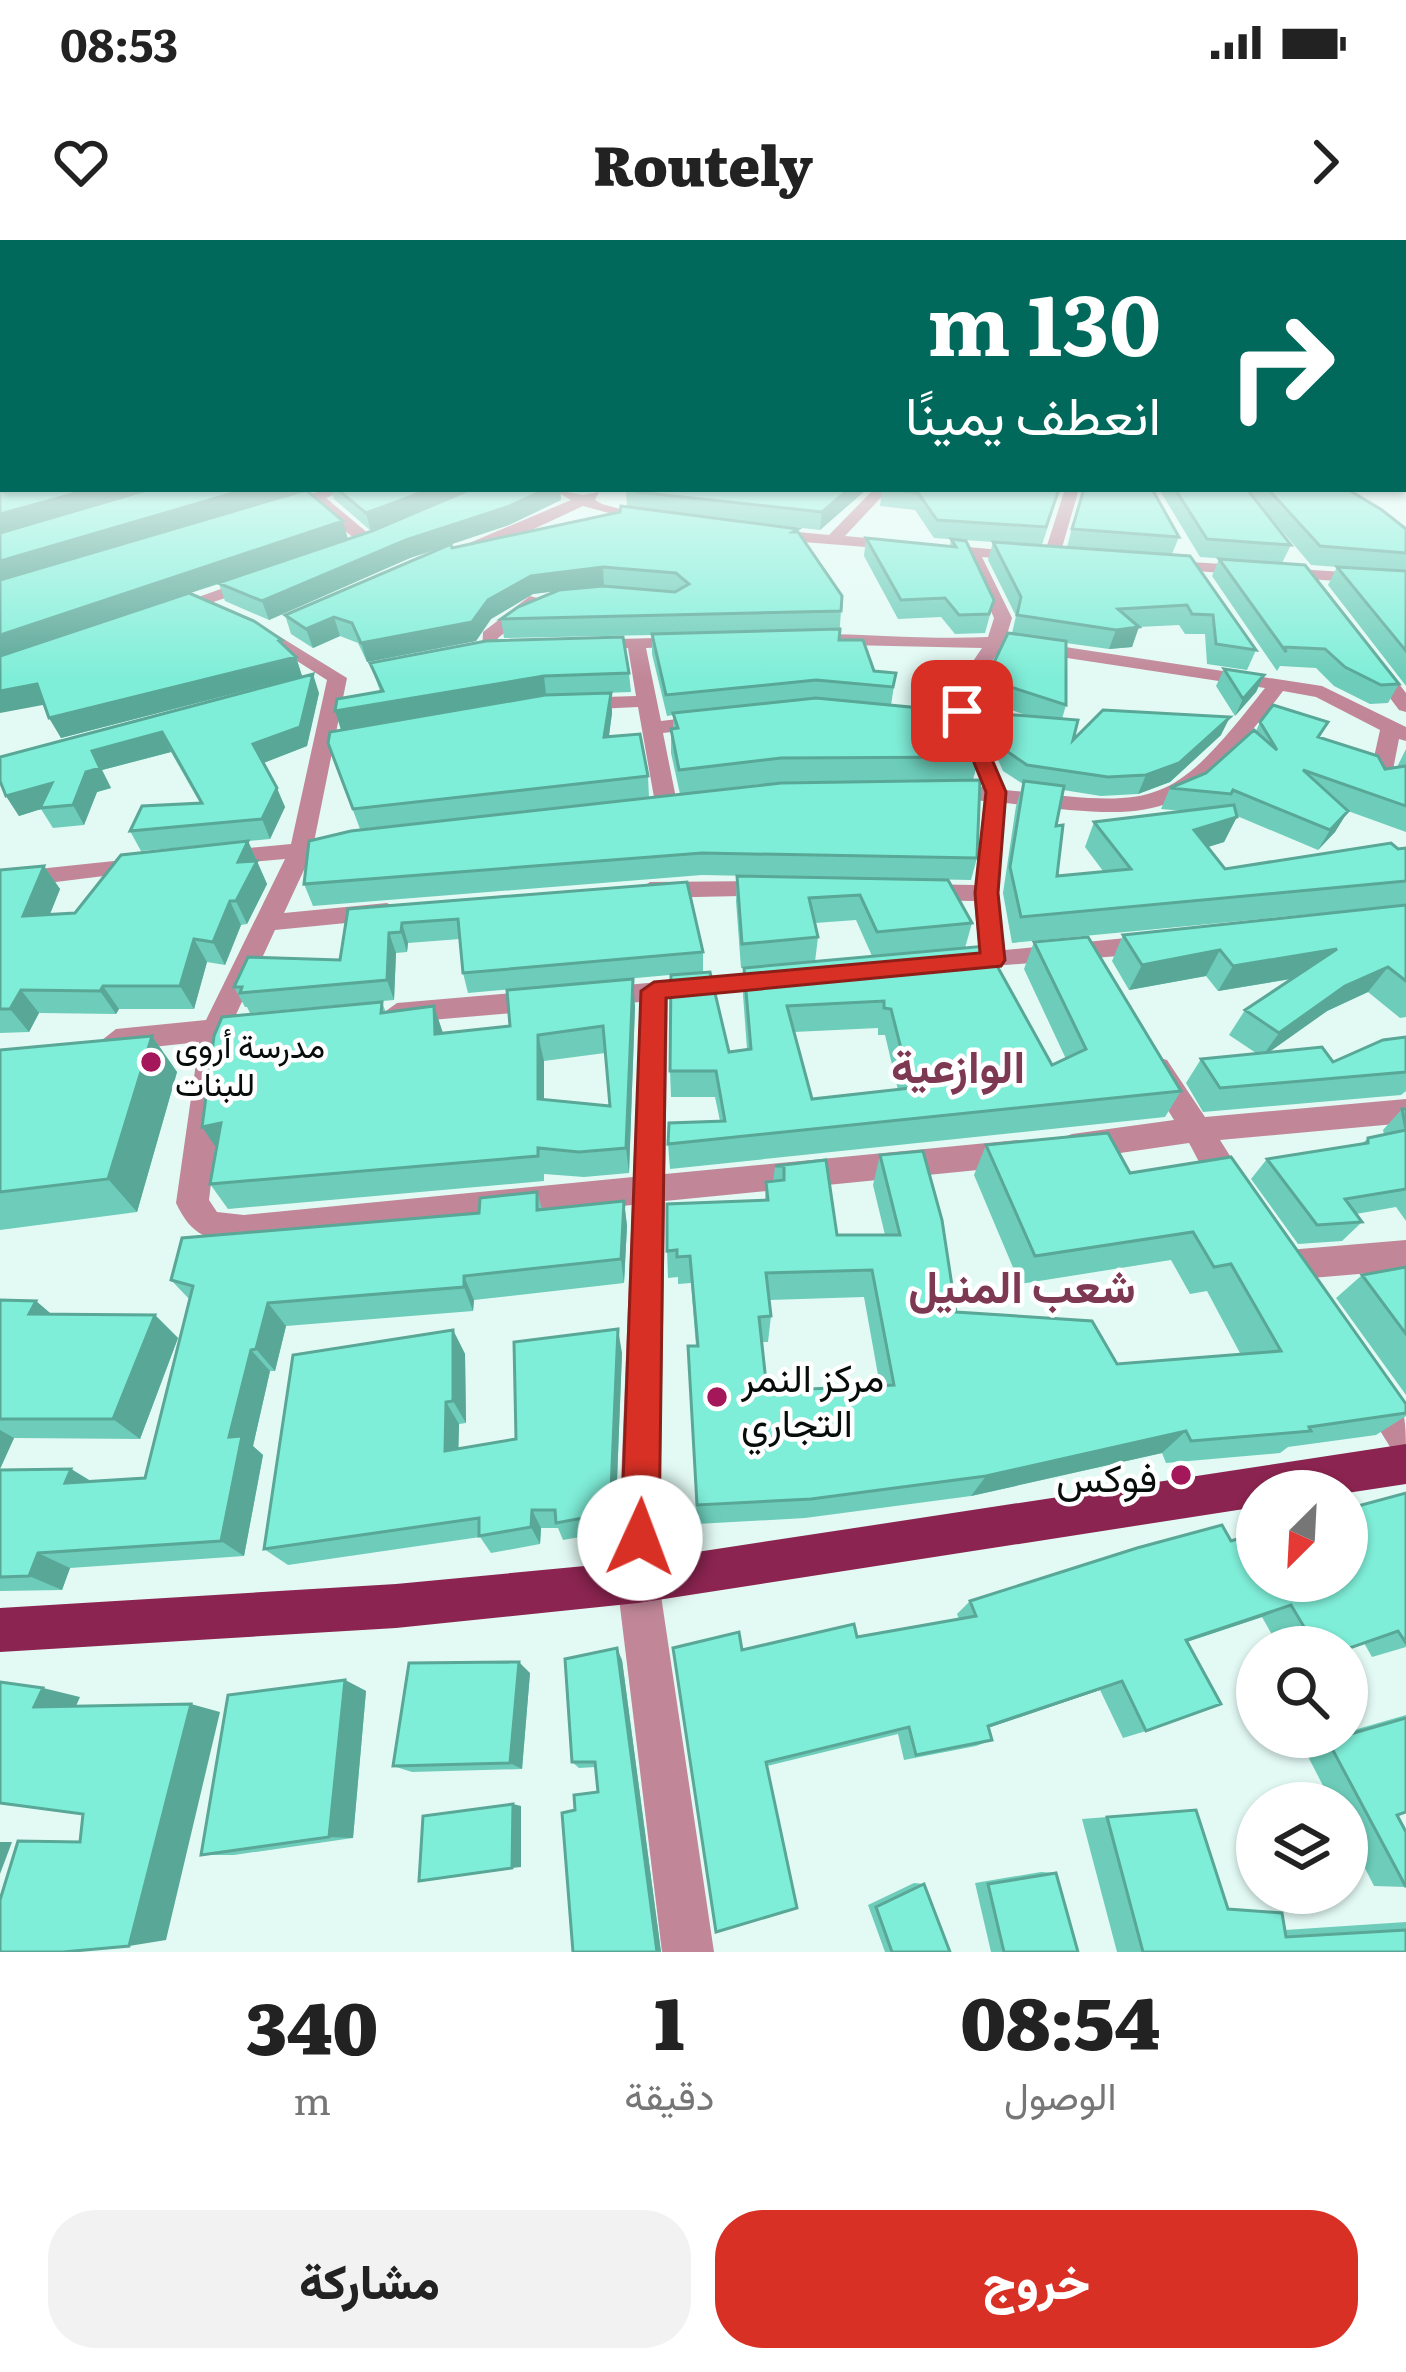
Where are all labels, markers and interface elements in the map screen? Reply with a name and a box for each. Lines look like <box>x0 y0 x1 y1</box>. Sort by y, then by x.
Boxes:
text: 08:53 <box>60 9 178 76</box>
text: Routely <box>593 122 813 203</box>
icon: heart <box>48 129 114 195</box>
icon: forward <box>1292 129 1358 195</box>
text: 130 m <box>927 257 1161 382</box>
icon: right <box>1203 288 1359 444</box>
text: انعطف يمينًا <box>905 371 1161 452</box>
pin <box>911 660 1013 762</box>
icon: arrive <box>929 678 995 744</box>
place label: مدرسة أروى للبنات <box>175 1019 325 1106</box>
district label: الوازعية <box>891 1030 1025 1097</box>
marker: مدرسة أروى للبنات <box>138 1049 164 1075</box>
district label: شعب المنيل <box>908 1250 1136 1317</box>
place label: مركز النمر التجاري <box>740 1346 884 1455</box>
marker: مركز النمر التجاري <box>704 1384 730 1410</box>
place label: فوكس <box>1056 1446 1157 1504</box>
marker: فوكس <box>1168 1462 1194 1488</box>
north arrow <box>1236 1470 1368 1602</box>
map controls <box>1236 1470 1368 1914</box>
position arrow <box>577 1475 703 1601</box>
button: search <box>1236 1626 1368 1758</box>
button: layers <box>1236 1782 1368 1914</box>
text: 1 <box>654 1965 684 2072</box>
text: 08:54 <box>960 1965 1160 2072</box>
text: 340 <box>246 1970 378 2077</box>
text: دقيقة <box>624 2064 714 2122</box>
text: الوصول <box>1004 2064 1116 2122</box>
text: m <box>293 2069 331 2127</box>
button: مشاركة <box>48 2210 691 2348</box>
button: خروج <box>715 2210 1358 2348</box>

